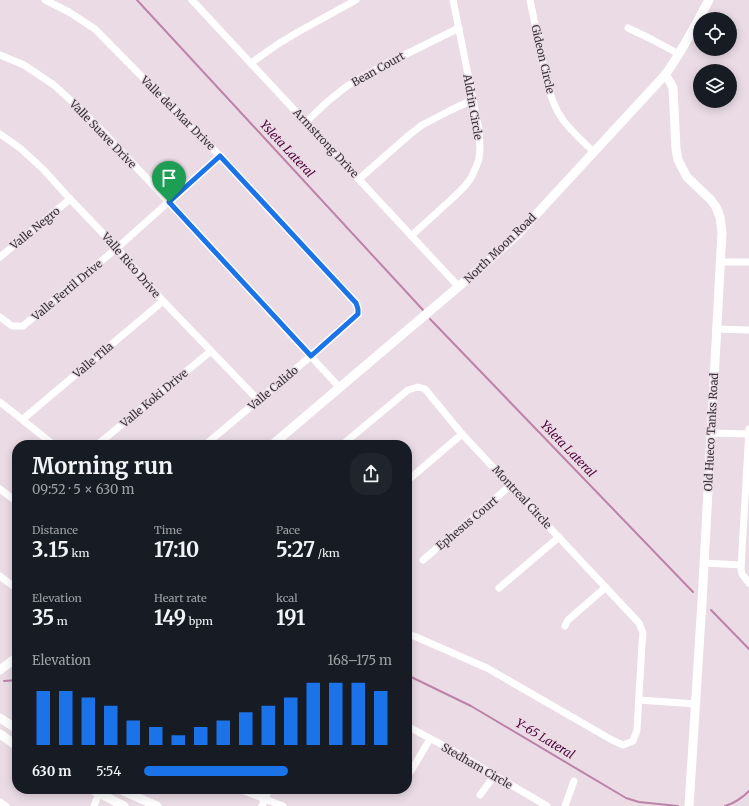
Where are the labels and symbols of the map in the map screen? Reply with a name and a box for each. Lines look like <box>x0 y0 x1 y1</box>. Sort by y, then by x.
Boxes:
street label: Gideon Circle <box>528 23 558 95</box>
street label: Bean Court <box>349 48 408 89</box>
street label: Valle del Mar Drive <box>137 72 218 153</box>
street label: Aldrin Circle <box>460 72 486 141</box>
street label: Valle Suave Drive <box>66 96 139 171</box>
street label: Armstrong Drive <box>290 105 362 181</box>
water label: Ysleta Lateral <box>257 117 318 181</box>
pin <box>152 161 186 202</box>
street label: Valle Negro <box>7 203 63 253</box>
street label: North Moon Road <box>461 210 539 286</box>
street label: Valle Rico Drive <box>98 229 163 301</box>
street label: Valle Fertil Drive <box>28 256 105 324</box>
street label: Valle Tila <box>69 339 116 382</box>
street label: Valle Calido <box>244 363 301 414</box>
street label: Valle Koki Drive <box>117 366 191 431</box>
street label: Old Hueco Tanks Road <box>701 372 721 492</box>
water label: Ysleta Lateral <box>538 417 599 480</box>
street label: Montreal Circle <box>489 463 555 532</box>
street label: Ephesus Court <box>433 493 501 553</box>
water label: Y-65 Lateral <box>513 715 578 762</box>
street label: Stedham Circle <box>439 740 515 792</box>

